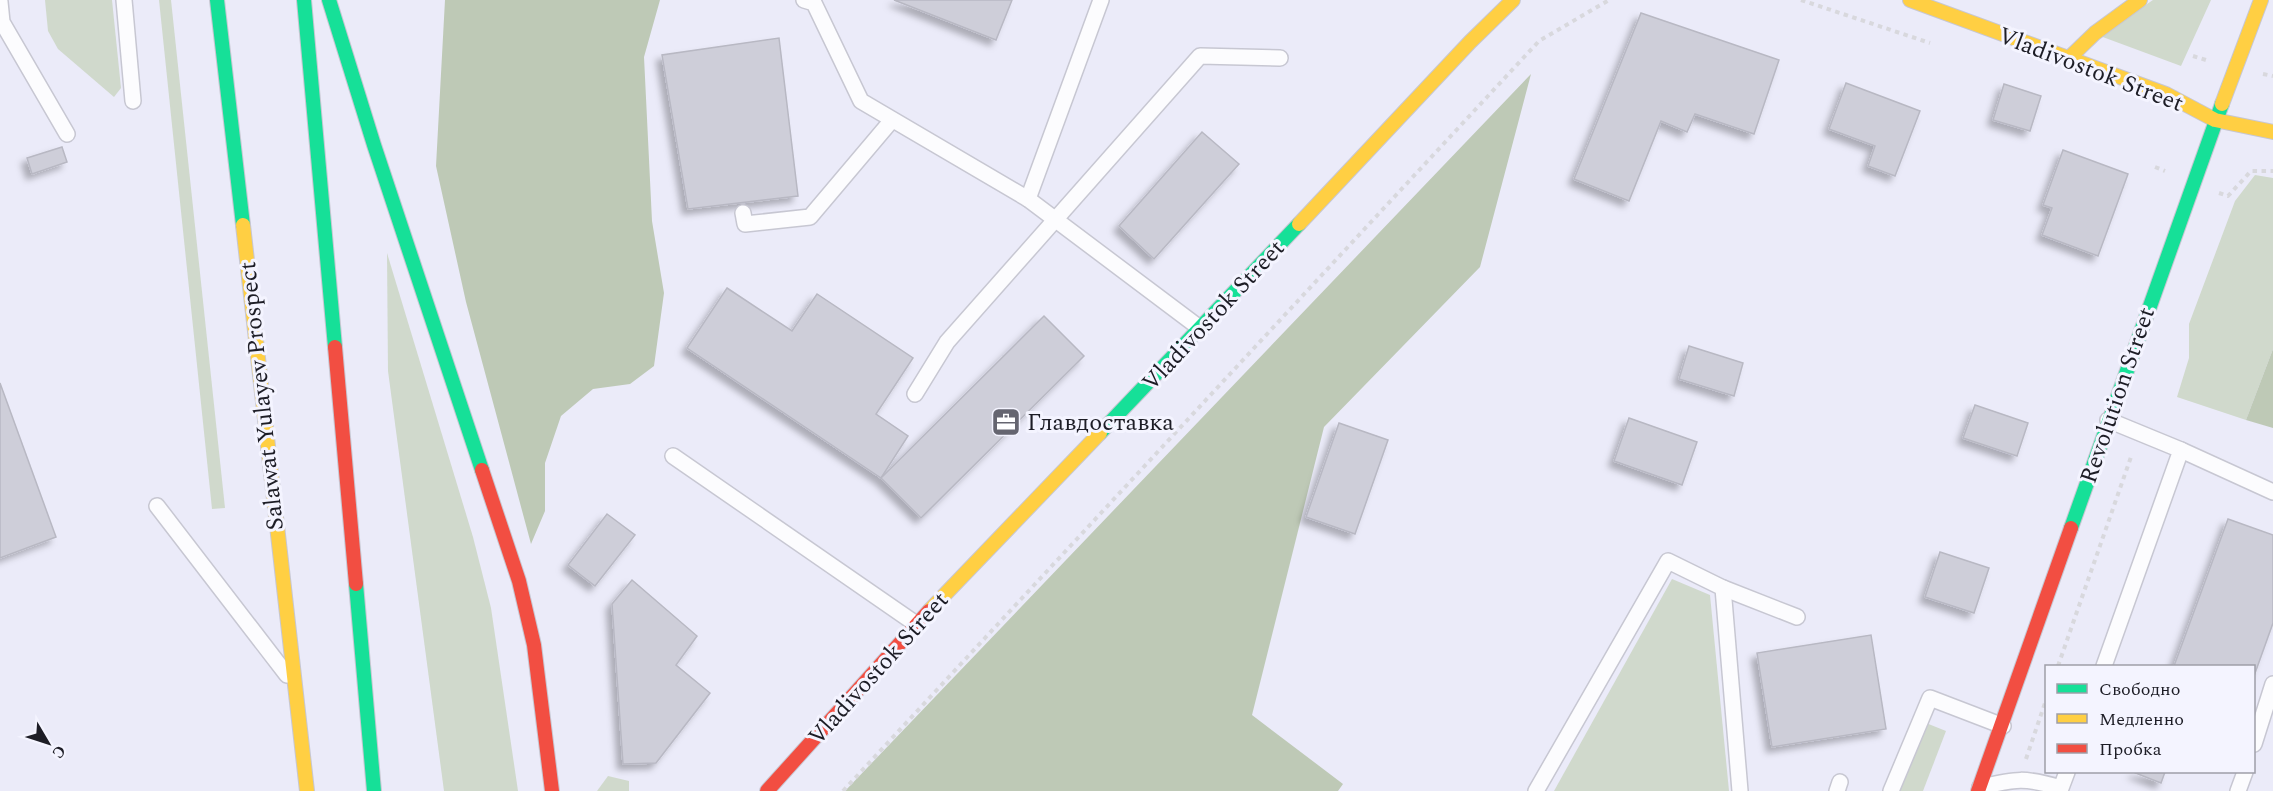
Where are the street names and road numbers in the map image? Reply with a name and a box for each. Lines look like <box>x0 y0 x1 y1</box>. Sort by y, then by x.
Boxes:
street label: Vladivostok Street <box>1993 18 2189 122</box>
street label: Vladivostok Street <box>1134 232 1294 400</box>
street label: Salawat Yulayev Prospect <box>230 260 294 532</box>
street label: Revolution Street <box>2071 302 2165 488</box>
street label: Vladivostok Street <box>800 584 958 754</box>

